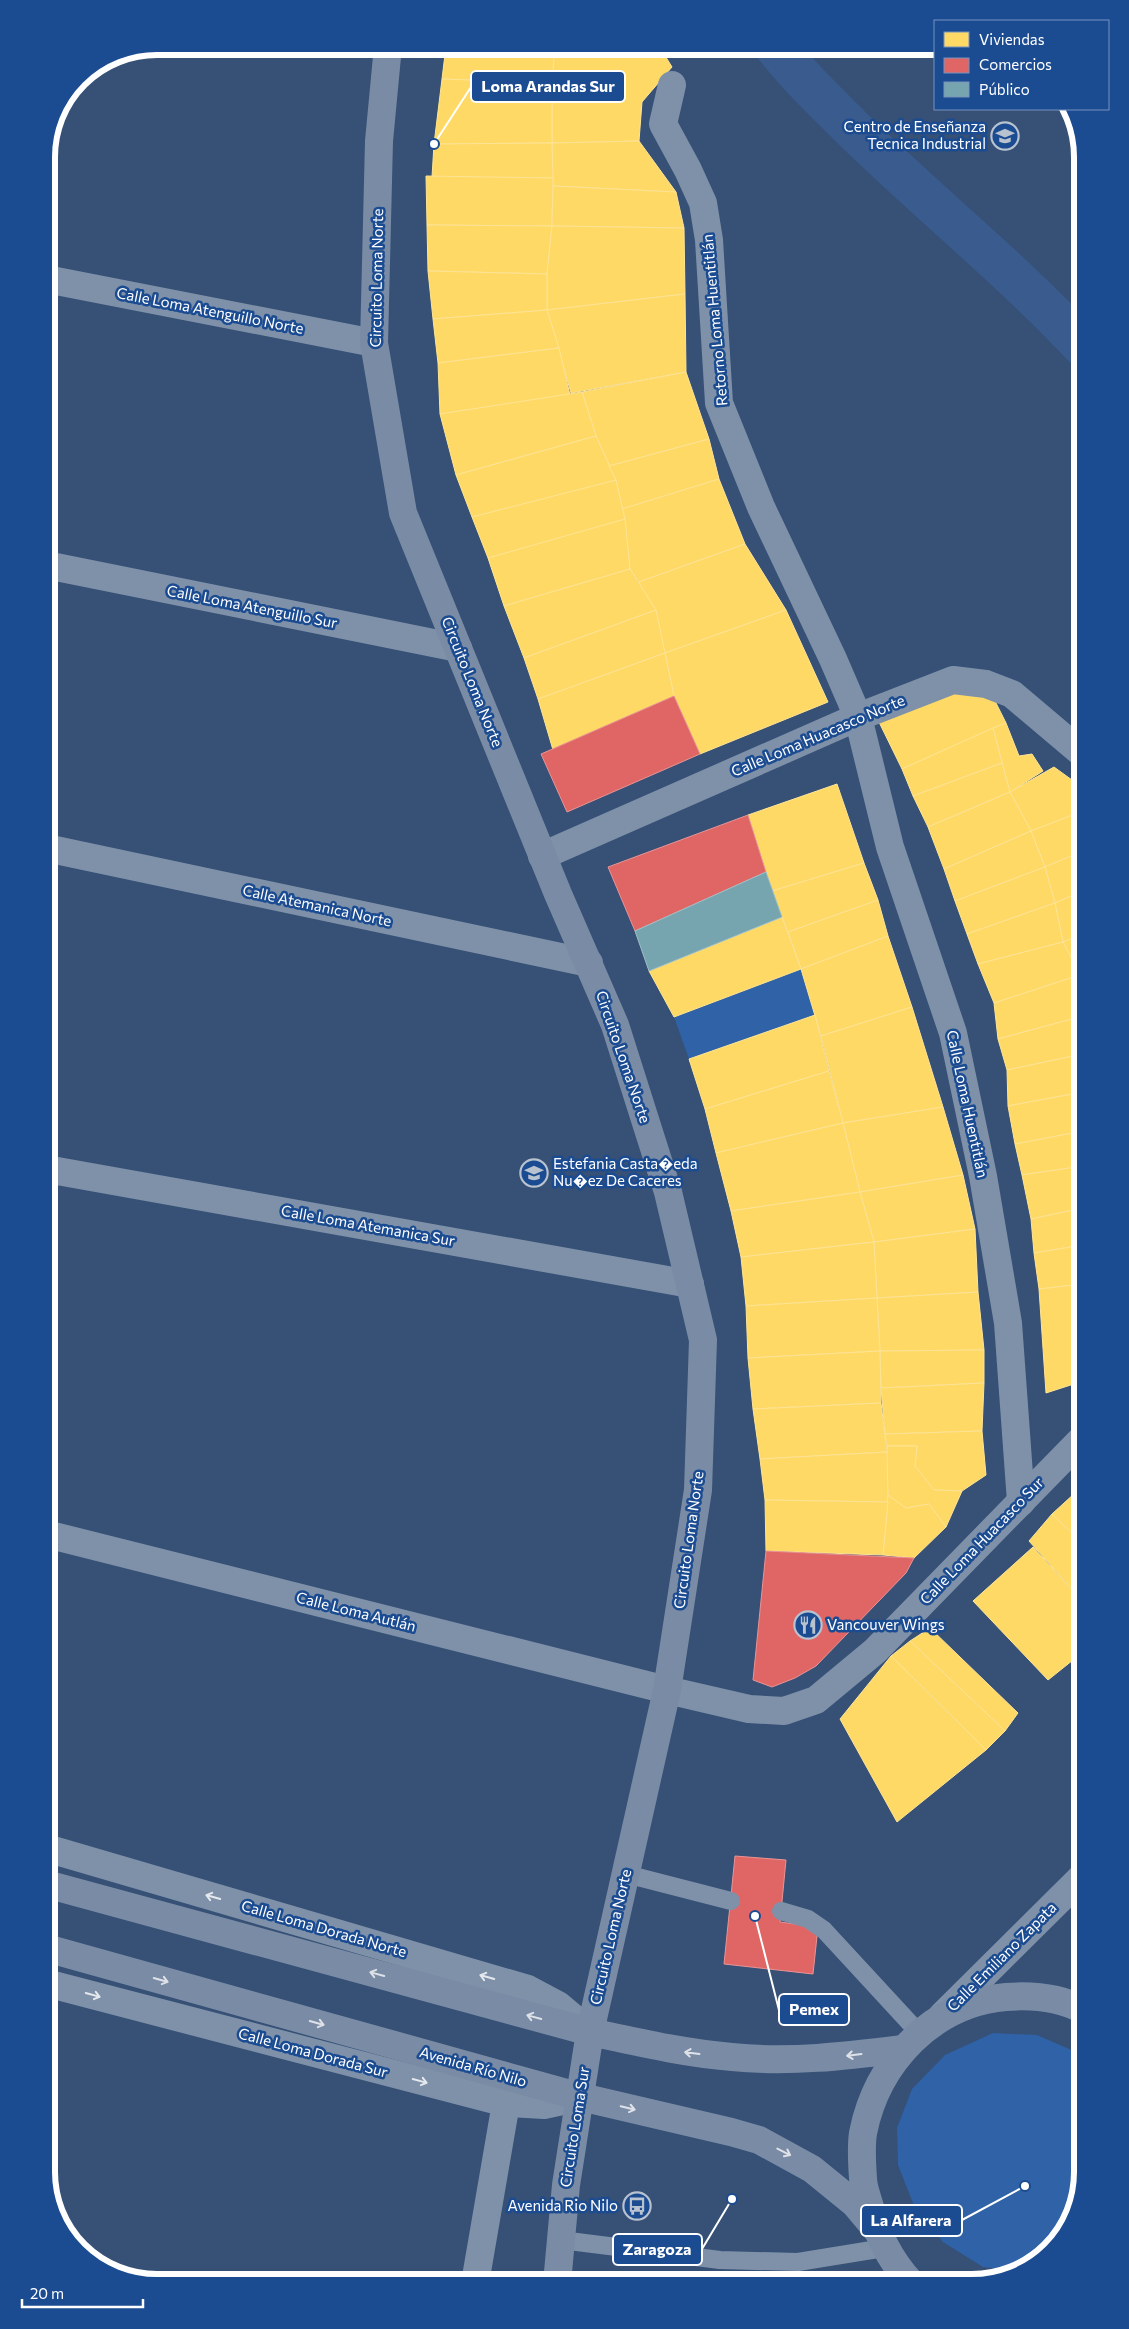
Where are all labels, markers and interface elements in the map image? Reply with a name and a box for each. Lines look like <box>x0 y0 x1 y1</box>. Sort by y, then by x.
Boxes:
legend <box>934 20 1109 110</box>
text: Viviendas <box>979 30 1045 48</box>
text: Comercios <box>979 55 1052 73</box>
callout: Loma Arandas Sur <box>471 71 625 102</box>
text: Loma Arandas Sur <box>481 76 615 95</box>
text: Público <box>979 80 1030 98</box>
place label: Centro de Enseñanza Tecnica Industrial <box>843 117 986 152</box>
school or university icon: Centro de Enseñanza Tecnica Industrial <box>990 121 1020 151</box>
street label: Circuito Loma Norte <box>366 208 386 348</box>
street label: Retorno Loma Huentitlán <box>698 233 730 407</box>
street label: Calle Loma Atenguillo Norte <box>115 283 305 337</box>
street label: Calle Loma Atenguillo Sur <box>165 581 339 631</box>
street label: Circuito Loma Norte <box>439 614 507 749</box>
street label: Calle Loma Huacasco Norte <box>728 690 907 780</box>
street label: Calle Atemanica Norte <box>241 880 393 930</box>
street label: Circuito Loma Norte <box>593 988 655 1125</box>
street label: Calle Loma Huentitlán <box>944 1028 992 1179</box>
place label: Estefania Casta�eda Nu�ez De Caceres <box>553 1154 698 1189</box>
school or university icon: Estefania Casta�eda Nu�ez De Caceres <box>519 1158 549 1188</box>
street label: Calle Loma Atemanica Sur <box>280 1201 457 1249</box>
street label: Circuito Loma Norte <box>669 1470 707 1610</box>
street label: Calle Loma Huacasco Sur <box>916 1473 1047 1608</box>
street label: Calle Loma Autlán <box>294 1587 418 1635</box>
restaurant icon: Vancouver Wings <box>793 1610 823 1640</box>
place label: Vancouver Wings <box>827 1615 945 1633</box>
street label: Circuito Loma Norte <box>586 1867 634 2007</box>
one-way arrow <box>206 1891 222 1901</box>
street label: Calle Loma Dorada Norte <box>240 1896 409 1960</box>
street label: Calle Emiliano Zapata <box>943 1898 1060 2015</box>
one-way arrow <box>370 1968 386 1978</box>
one-way arrow <box>479 1971 495 1981</box>
one-way arrow <box>152 1975 168 1985</box>
one-way arrow <box>85 1991 101 2001</box>
callout: Pemex <box>779 1994 849 2025</box>
text: Pemex <box>789 1999 839 2018</box>
one-way arrow <box>526 2011 542 2021</box>
one-way arrow <box>309 2019 325 2029</box>
street label: Calle Loma Dorada Sur <box>236 2023 390 2081</box>
street label: Avenida Río Nilo <box>418 2042 529 2090</box>
one-way arrow <box>685 2047 701 2057</box>
one-way arrow <box>847 2050 863 2060</box>
street label: Circuito Loma Sur <box>556 2065 592 2188</box>
one-way arrow <box>411 2077 427 2086</box>
one-way arrow <box>620 2104 636 2113</box>
one-way arrow <box>776 2148 791 2157</box>
bus stop icon: Avenida Rio Nilo <box>622 2191 652 2221</box>
place label: Avenida Rio Nilo <box>507 2196 618 2214</box>
callout: La Alfarera <box>861 2205 962 2236</box>
text: La Alfarera <box>870 2210 952 2229</box>
callout: Zaragoza <box>613 2234 702 2265</box>
text: Zaragoza <box>622 2239 692 2258</box>
scale bar <box>22 2276 144 2308</box>
text: 20 m <box>30 2284 64 2302</box>

